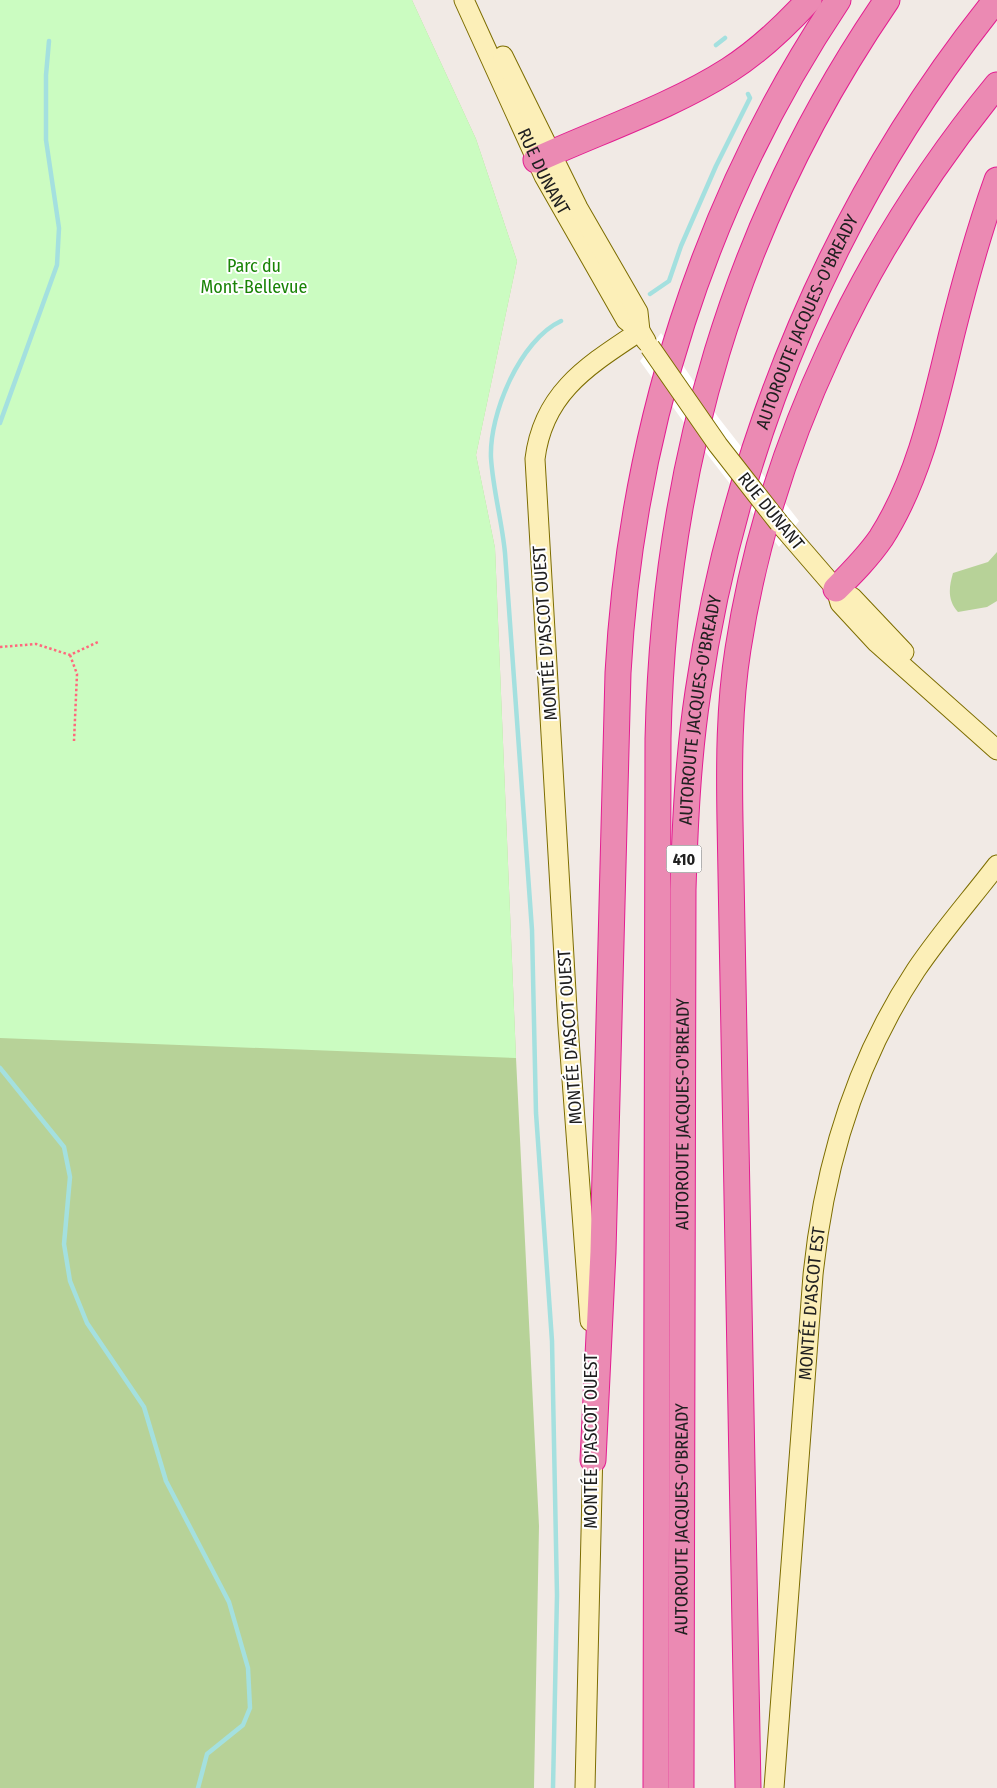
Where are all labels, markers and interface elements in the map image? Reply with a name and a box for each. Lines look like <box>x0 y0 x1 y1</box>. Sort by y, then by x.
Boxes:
street label: RUE DUNANT <box>513 125 575 219</box>
street label: AUTOROUTE JACQUES-O'BREADY <box>751 211 863 432</box>
park label: Parc du Mont-Bellevue <box>201 255 308 298</box>
street label: RUE DUNANT <box>733 468 809 555</box>
street label: MONTÉE D'ASCOT OUEST <box>527 544 562 721</box>
street label: AUTOROUTE JACQUES-O'BREADY <box>675 593 726 825</box>
road number: 410 <box>666 846 702 872</box>
street label: MONTÉE D'ASCOT OUEST <box>552 948 587 1125</box>
street label: AUTOROUTE JACQUES-O'BREADY <box>671 998 694 1230</box>
street label: MONTÉE D'ASCOT EST <box>794 1225 830 1381</box>
street label: MONTÉE D'ASCOT OUEST <box>579 1353 602 1529</box>
street label: AUTOROUTE JACQUES-O'BREADY <box>670 1403 693 1635</box>

